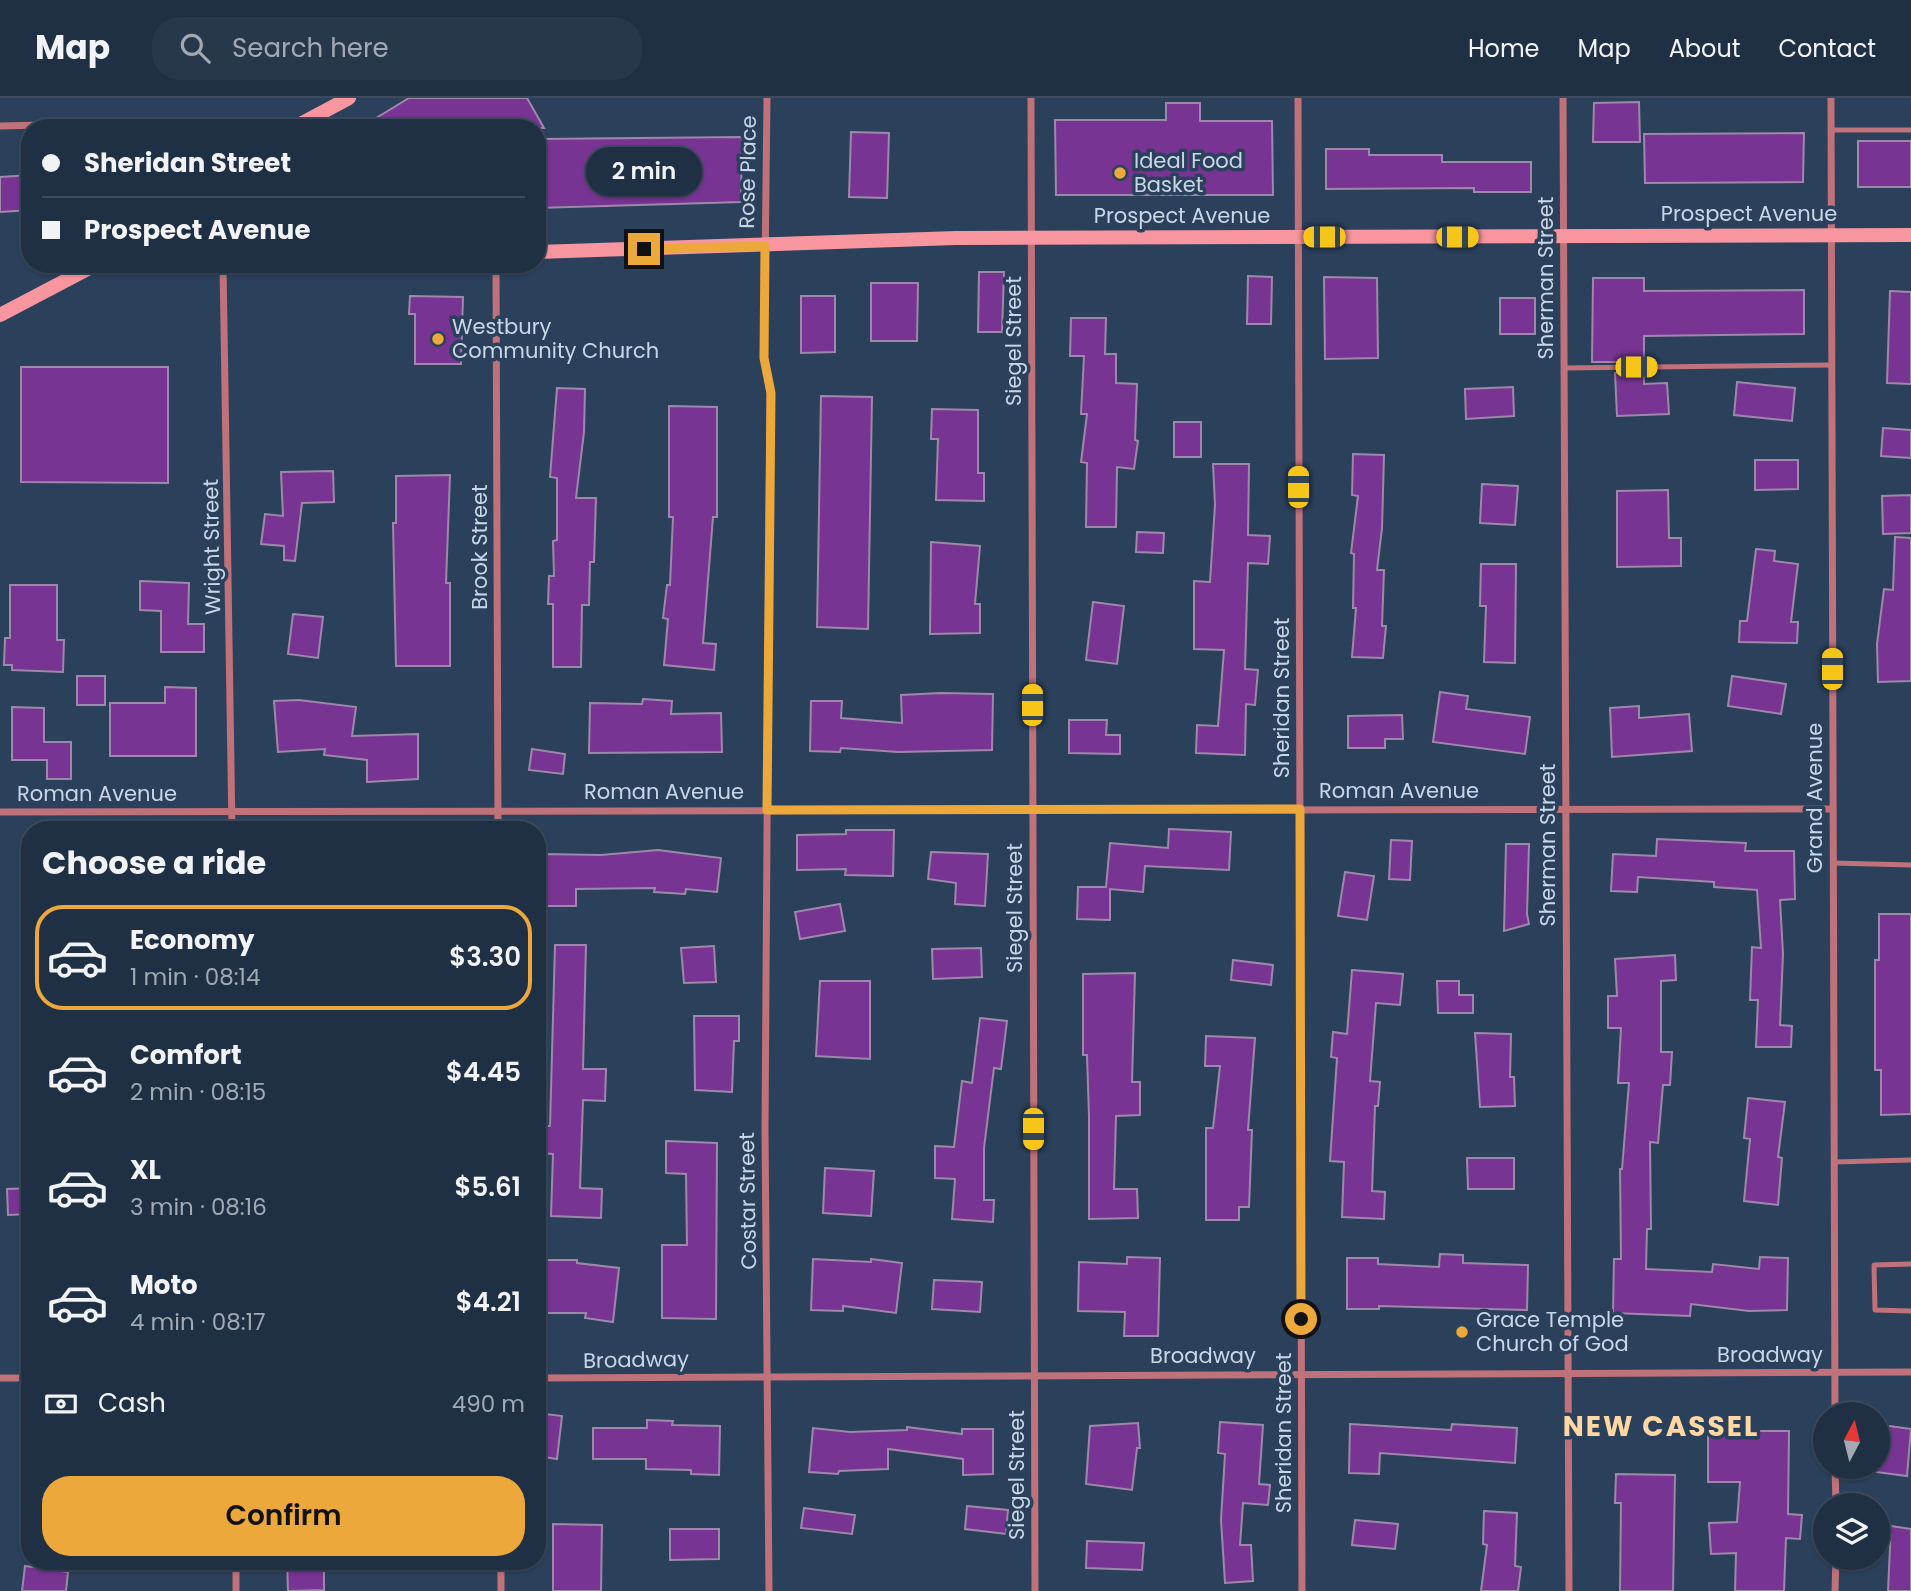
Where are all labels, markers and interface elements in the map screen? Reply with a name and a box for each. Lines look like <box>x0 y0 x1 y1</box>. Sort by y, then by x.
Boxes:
search box <box>152 17 642 80</box>
text: Map <box>35 24 110 71</box>
icon: search <box>176 29 214 67</box>
text: Search here <box>232 30 389 66</box>
text: Home <box>1468 32 1540 65</box>
text: Map <box>1578 32 1631 65</box>
text: About <box>1669 32 1740 65</box>
text: Contact <box>1778 32 1876 65</box>
street label: Rose Place <box>732 115 763 229</box>
text: Sheridan Street <box>84 145 291 181</box>
place label: Ideal Food Basket <box>1134 146 1243 199</box>
callout: 2 min <box>586 148 702 197</box>
text: 2 min <box>612 155 676 187</box>
marker: Ideal Food Basket <box>1112 165 1128 181</box>
street label: Sherman Street <box>1531 197 1560 359</box>
street label: Prospect Avenue <box>1661 199 1837 228</box>
street label: Prospect Avenue <box>1094 201 1270 230</box>
text: Prospect Avenue <box>84 212 310 248</box>
car <box>1304 227 1346 248</box>
car <box>1437 227 1479 248</box>
route end <box>628 233 660 265</box>
street label: Siegel Street <box>999 276 1028 406</box>
place label: Westbury Community Church <box>452 312 659 365</box>
marker: Westbury Community Church <box>430 331 446 347</box>
car <box>1616 357 1658 378</box>
car <box>1288 466 1309 508</box>
street label: Wright Street <box>196 479 227 615</box>
street label: Brook Street <box>465 484 494 610</box>
street label: Sheridan Street <box>1267 618 1296 778</box>
car <box>1822 648 1843 690</box>
car <box>1022 684 1043 726</box>
street label: Grand Avenue <box>1800 723 1829 873</box>
street label: Sherman Street <box>1533 764 1562 926</box>
street label: Roman Avenue <box>1319 776 1479 805</box>
street label: Roman Avenue <box>584 777 744 806</box>
street label: Roman Avenue <box>17 779 177 808</box>
text: Choose a ride <box>42 840 266 885</box>
street label: Siegel Street <box>1000 843 1029 973</box>
text: Economy <box>130 922 254 958</box>
icon: car <box>46 926 109 989</box>
text: $3.30 <box>449 939 521 975</box>
text: 1 min · 08:14 <box>130 961 260 993</box>
text: Comfort <box>130 1037 242 1073</box>
icon: car <box>46 1041 109 1104</box>
text: $4.45 <box>446 1054 521 1090</box>
text: 2 min · 08:15 <box>130 1076 266 1108</box>
car <box>1023 1108 1044 1150</box>
street label: Costar Street <box>732 1132 763 1270</box>
text: XL <box>130 1152 161 1188</box>
icon: car <box>46 1156 109 1219</box>
text: $5.61 <box>454 1169 521 1205</box>
text: 3 min · 08:16 <box>130 1191 267 1223</box>
text: Moto <box>130 1267 198 1303</box>
icon: car <box>46 1271 109 1334</box>
text: $4.21 <box>456 1284 521 1320</box>
route start <box>1285 1303 1317 1335</box>
place label: Grace Temple Church of God <box>1476 1305 1629 1358</box>
text: 4 min · 08:17 <box>130 1306 266 1338</box>
marker: Grace Temple Church of God <box>1454 1324 1470 1340</box>
street label: Broadway <box>1717 1340 1823 1369</box>
street label: Broadway <box>1150 1341 1256 1370</box>
street label: Broadway <box>583 1344 689 1375</box>
street label: Sheridan Street <box>1269 1353 1298 1513</box>
icon: cash <box>42 1385 80 1423</box>
text: Cash <box>98 1385 166 1421</box>
text: 490 m <box>452 1388 525 1420</box>
north arrow <box>1813 1402 1890 1479</box>
map controls <box>1813 1402 1890 1570</box>
district label: NEW CASSEL <box>1563 1407 1759 1446</box>
street label: Siegel Street <box>1002 1410 1031 1540</box>
button: Confirm <box>42 1476 525 1556</box>
button: layers <box>1813 1493 1890 1570</box>

